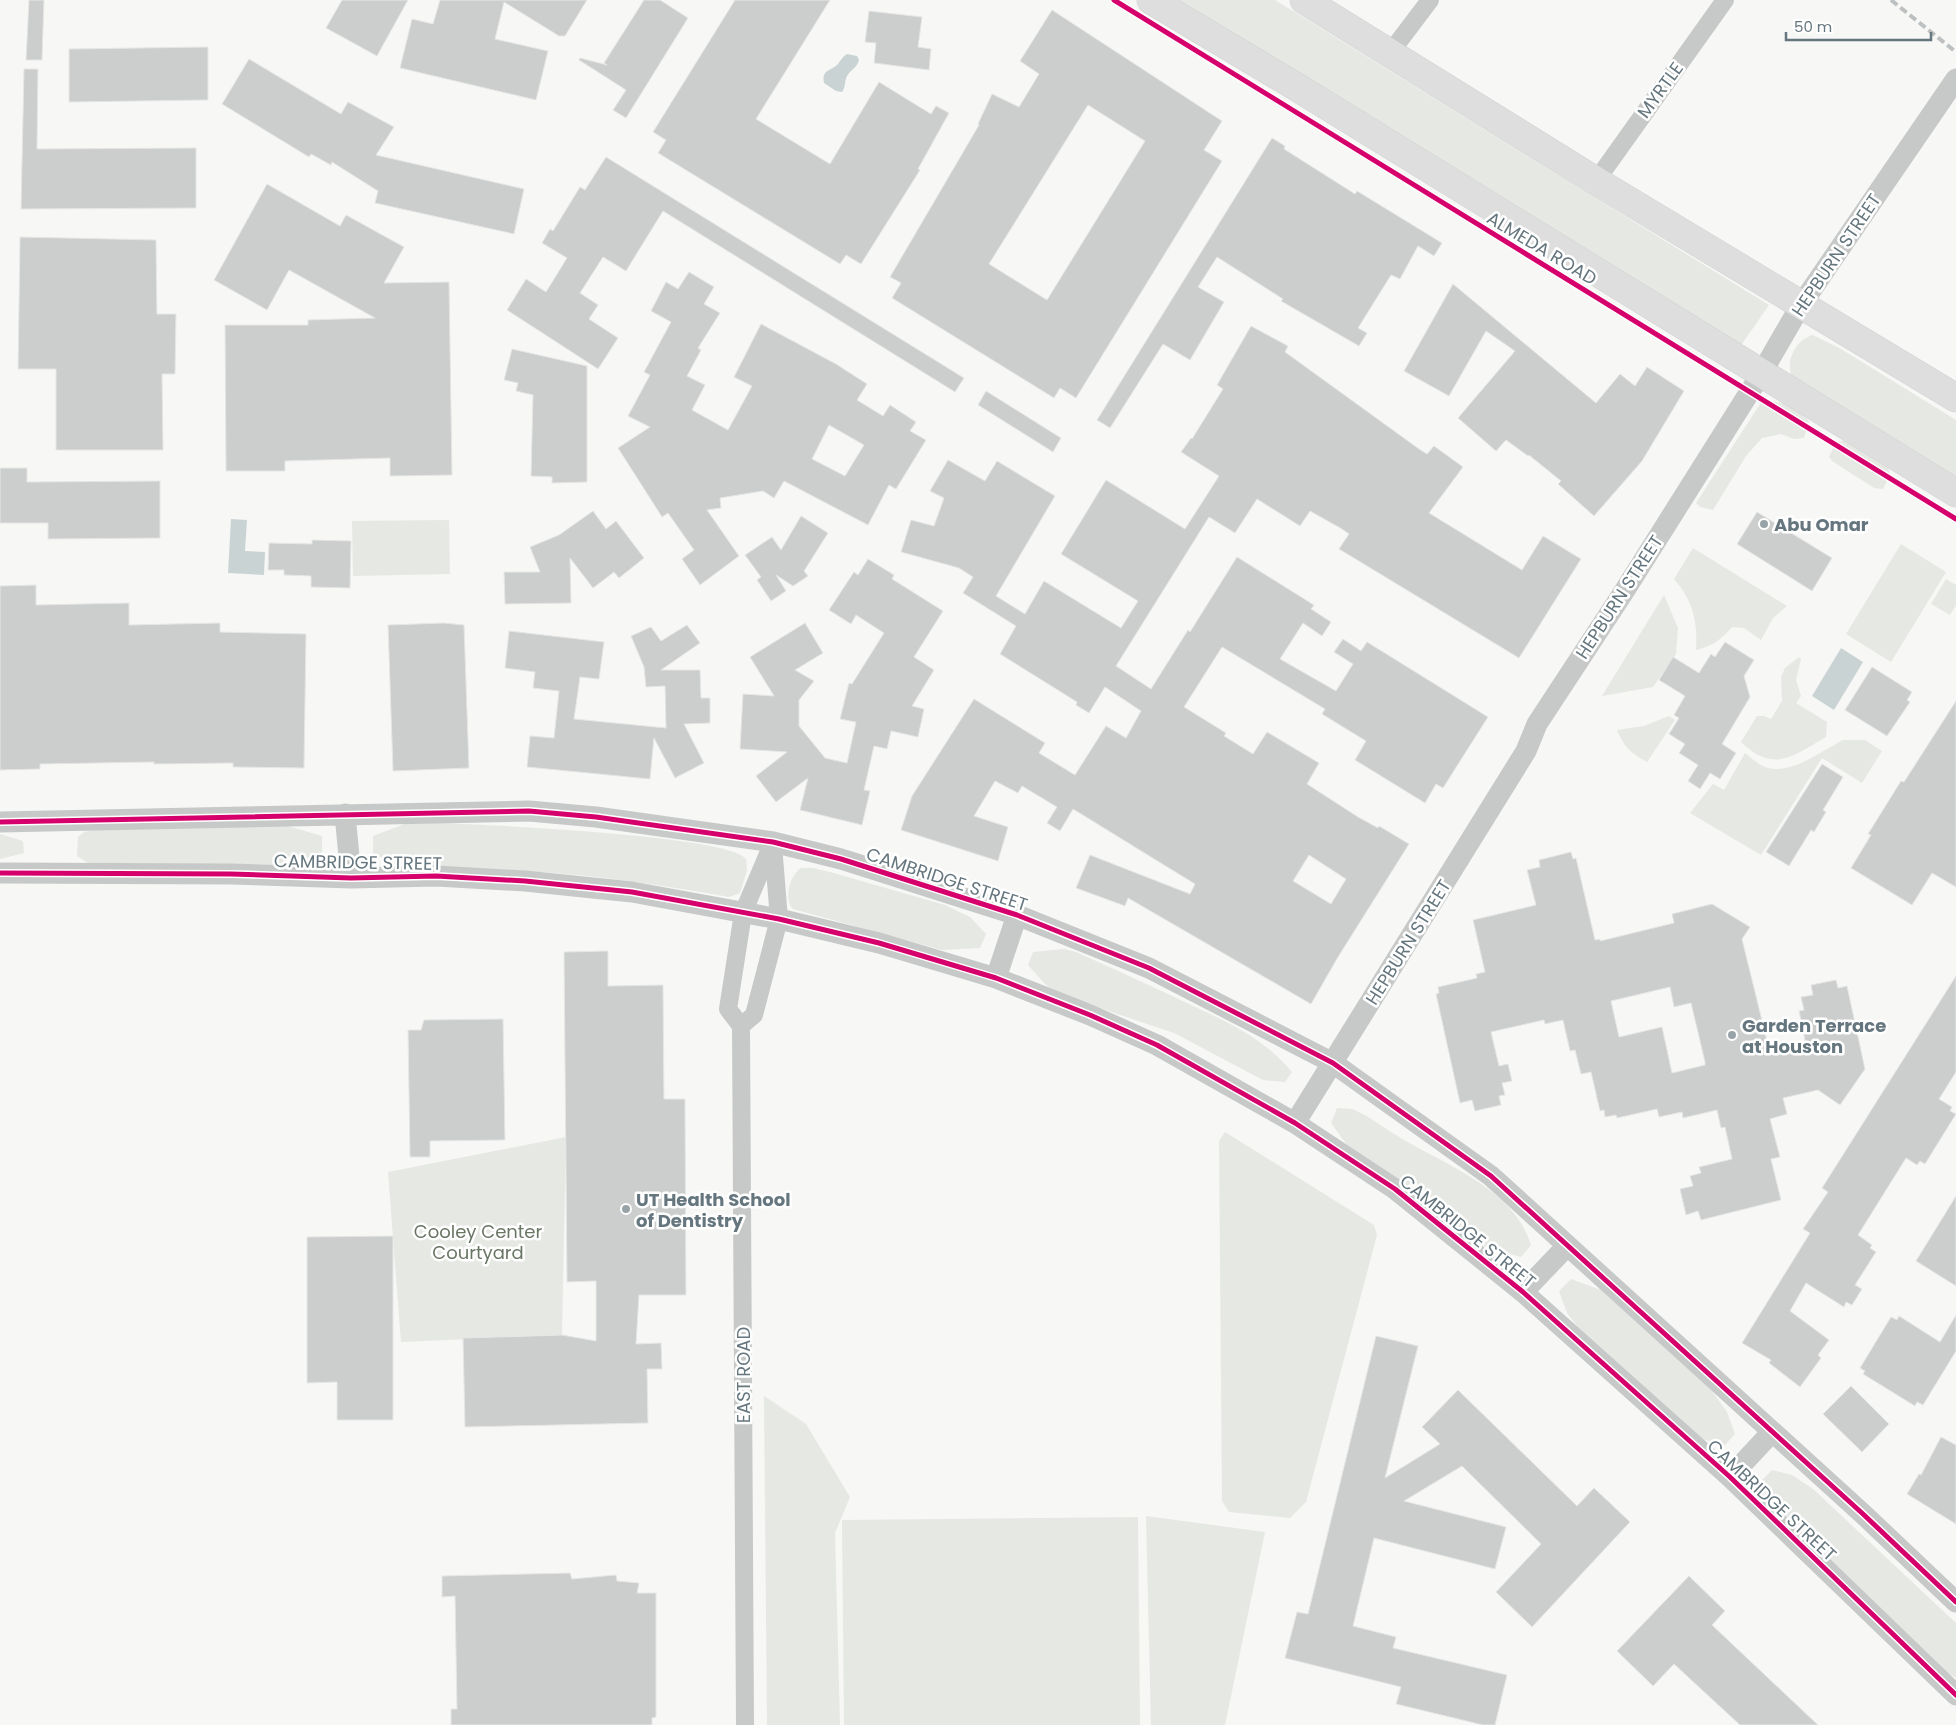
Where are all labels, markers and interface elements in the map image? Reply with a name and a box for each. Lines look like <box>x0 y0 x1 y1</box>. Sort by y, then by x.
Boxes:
scale bar <box>1786 10 1931 42</box>
text: 50 m <box>1794 16 1832 37</box>
street label: MYRTLE <box>1631 57 1689 123</box>
street label: HEPBURN STREET <box>1786 188 1887 321</box>
street label: ALMEDA ROAD <box>1482 205 1602 291</box>
place label: Abu Omar <box>1774 512 1869 537</box>
marker: Abu Omar <box>1758 518 1770 530</box>
street label: HEPBURN STREET <box>1570 530 1669 664</box>
street label: CAMBRIDGE STREET <box>863 841 1031 917</box>
street label: CAMBRIDGE STREET <box>274 848 443 876</box>
street label: HEPBURN STREET <box>1359 874 1457 1009</box>
place label: Garden Terrace at Houston <box>1742 1013 1886 1059</box>
marker: Garden Terrace at Houston <box>1726 1029 1738 1041</box>
street label: CAMBRIDGE STREET <box>1395 1168 1541 1294</box>
place label: UT Health School of Dentistry <box>636 1187 791 1233</box>
marker: UT Health School of Dentistry <box>620 1203 632 1215</box>
park label: Cooley Center Courtyard <box>414 1219 543 1265</box>
street label: EAST ROAD <box>731 1327 756 1423</box>
street label: CAMBRIDGE STREET <box>1702 1434 1842 1567</box>

